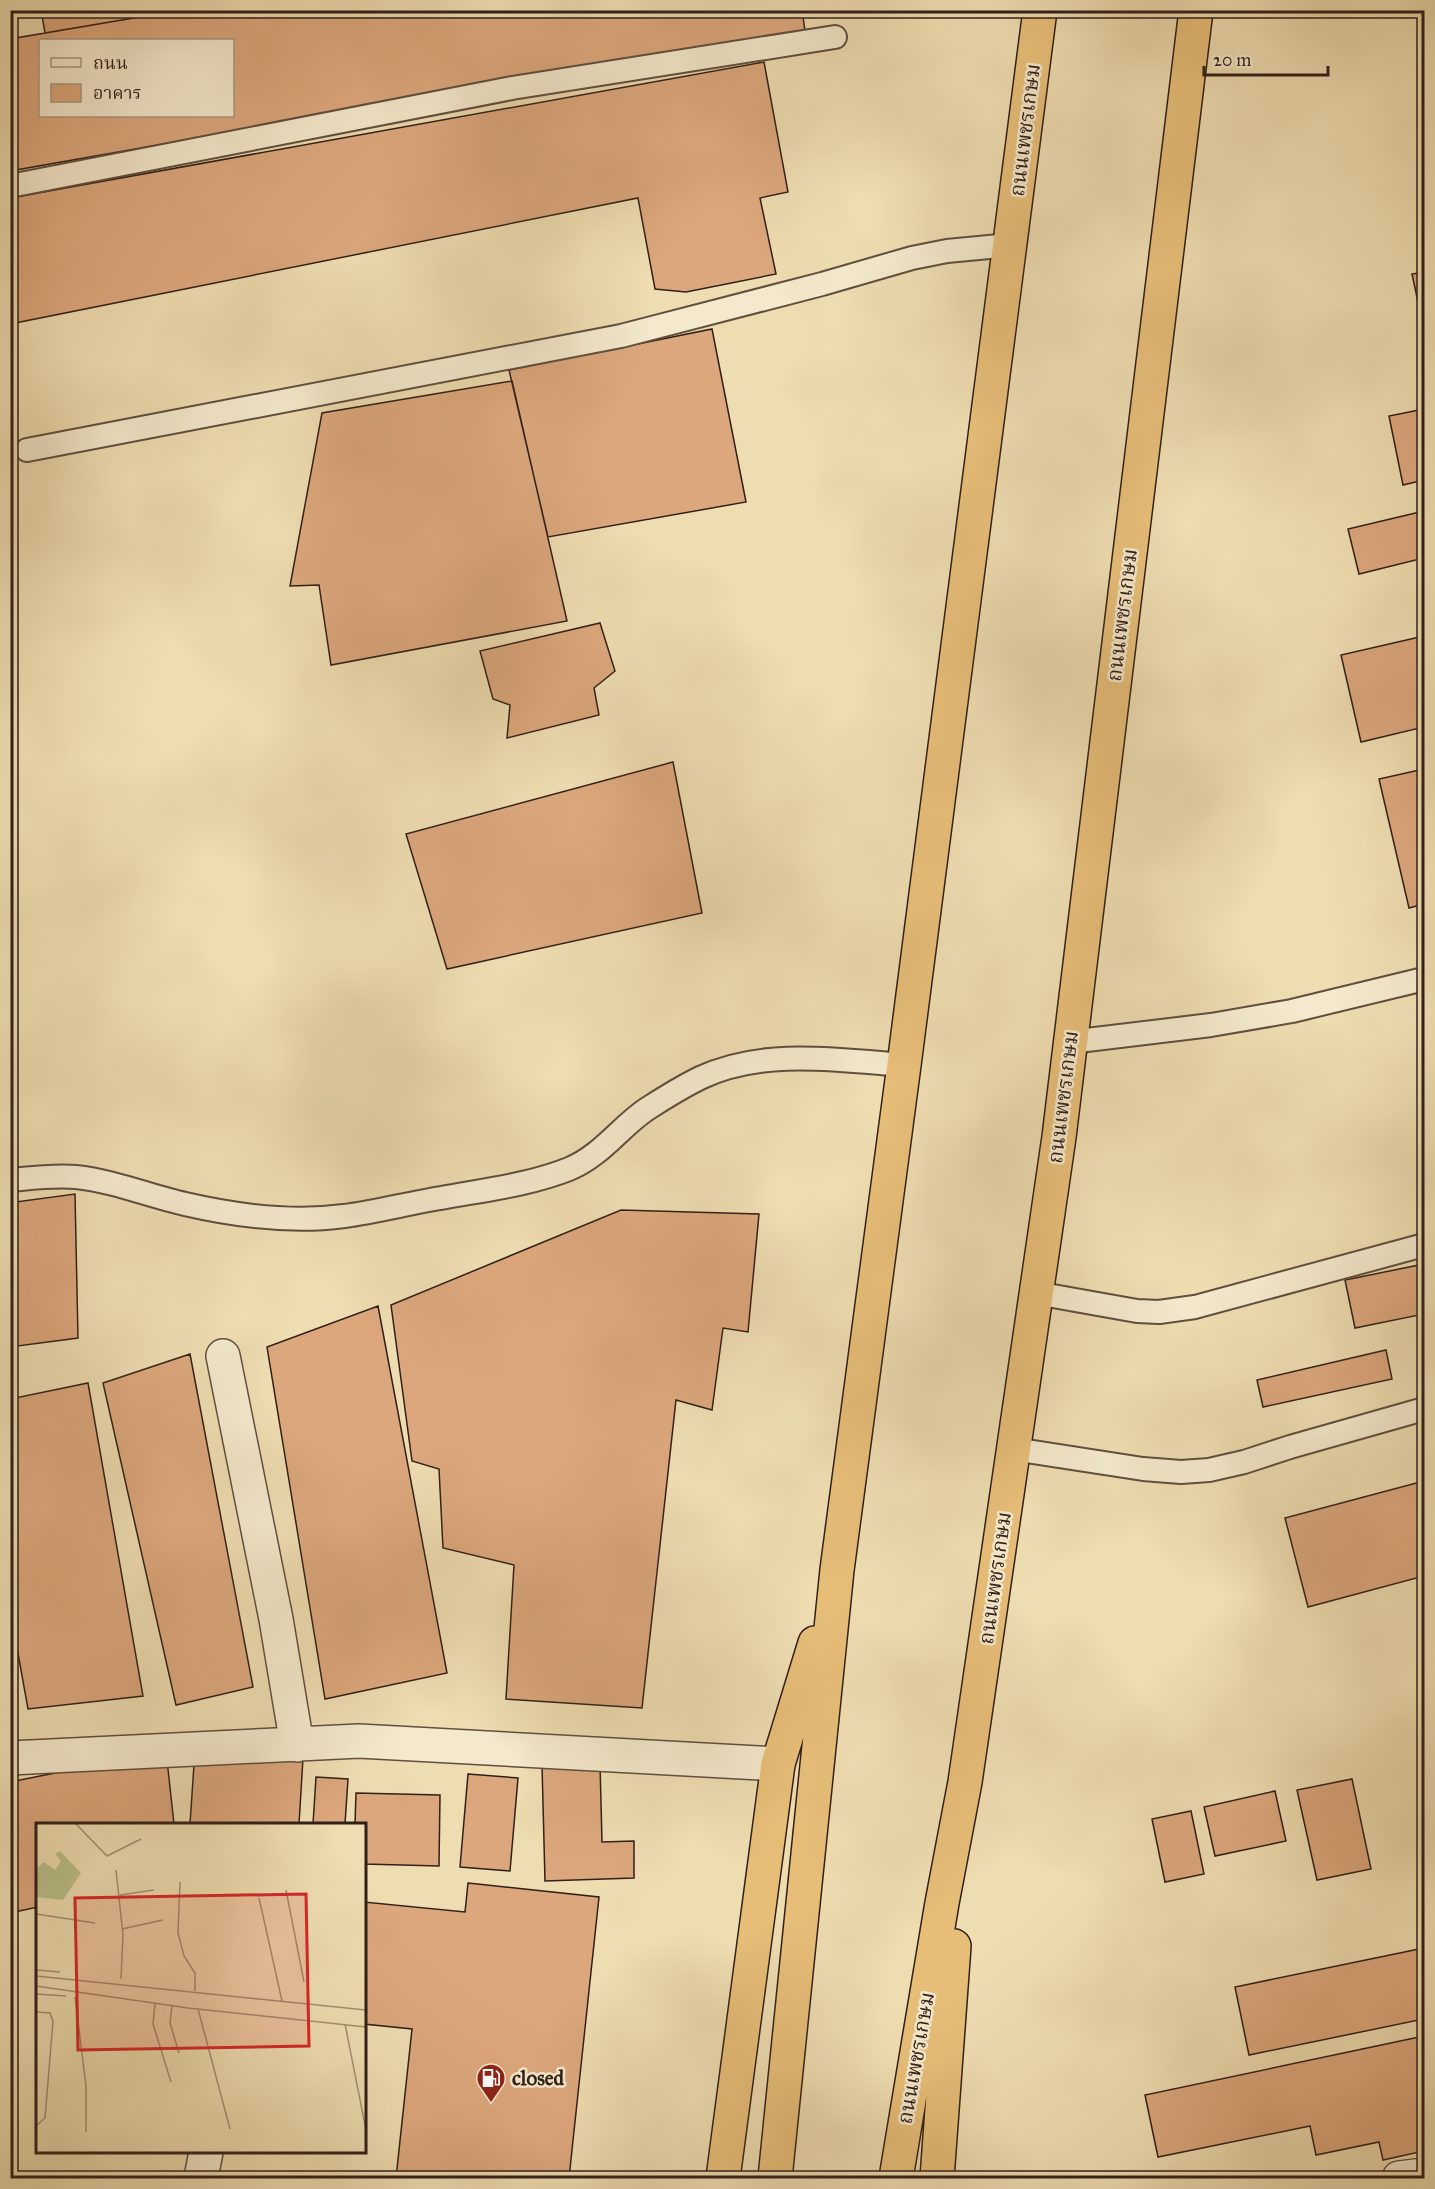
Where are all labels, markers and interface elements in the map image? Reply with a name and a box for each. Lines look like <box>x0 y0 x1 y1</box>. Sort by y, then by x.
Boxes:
legend <box>39 39 234 117</box>
scale bar <box>1204 39 1328 77</box>
text: 20 m <box>1213 49 1251 71</box>
text: ถนน <box>93 52 128 74</box>
street label: ถนนเพชรเกษม <box>1004 62 1046 198</box>
text: อาคาร <box>93 82 142 104</box>
street label: ถนนเพชรเกษม <box>1101 547 1143 683</box>
street label: ถนนเพชรเกษม <box>1042 1029 1084 1165</box>
street label: ถนนเพชรเกษม <box>973 1510 1017 1646</box>
inset map <box>36 1823 366 2153</box>
street label: ถนนเพชรเกษม <box>892 1990 940 2126</box>
fuel station icon: closed <box>475 2062 507 2104</box>
place label: closed <box>512 2065 565 2091</box>

